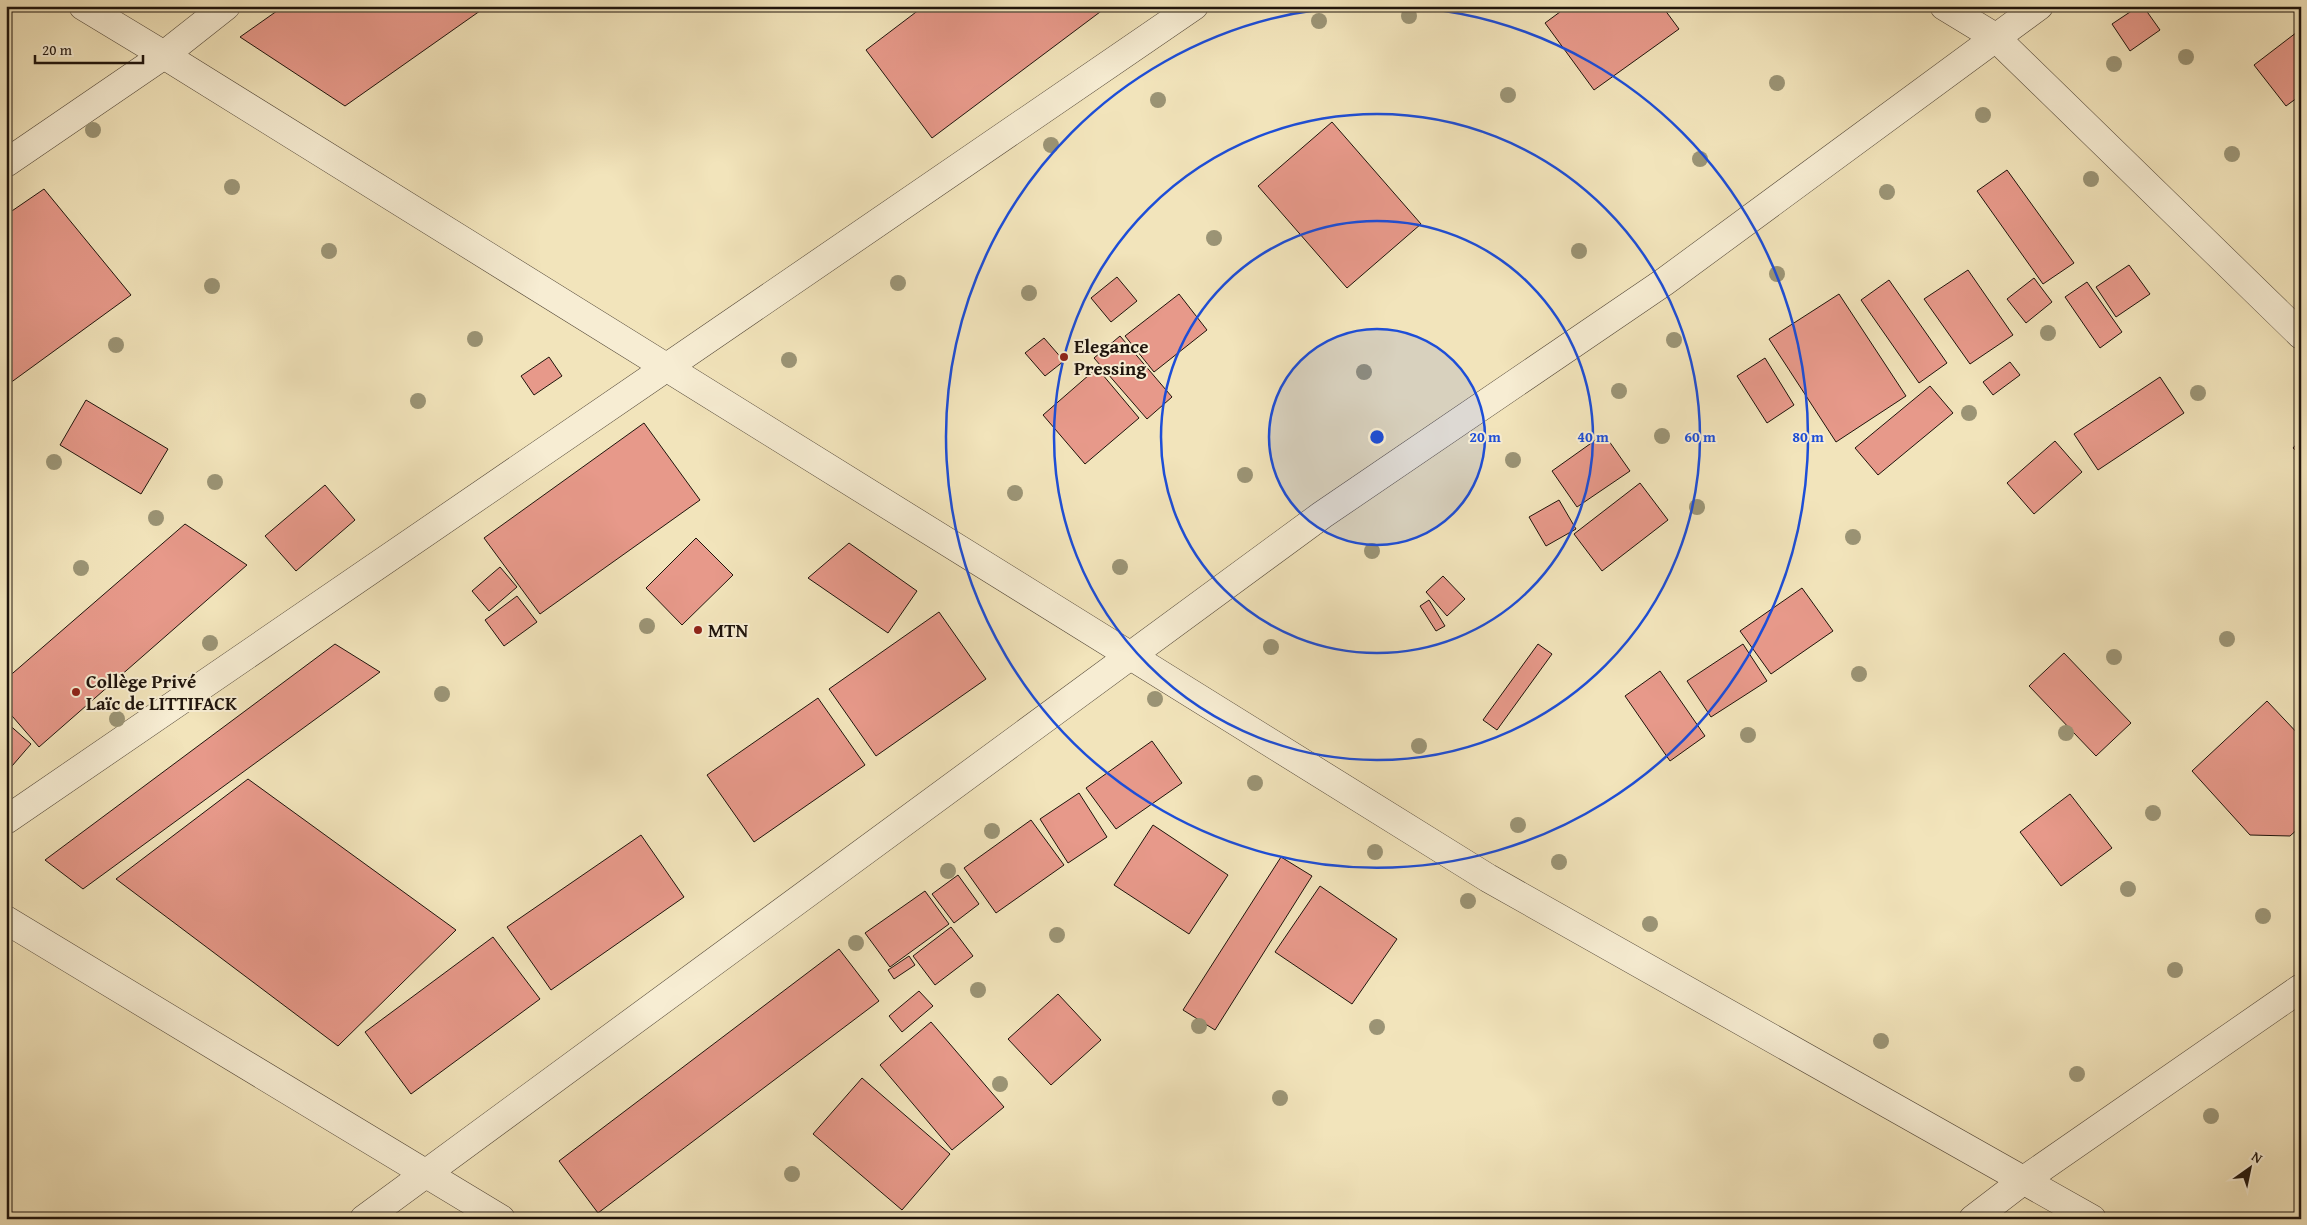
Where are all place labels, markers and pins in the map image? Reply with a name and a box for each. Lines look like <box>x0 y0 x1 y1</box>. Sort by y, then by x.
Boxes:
place label: Elegance Pressing <box>1074 332 1148 382</box>
marker: Elegance Pressing <box>1058 351 1070 363</box>
centre of rings <box>1368 428 1386 446</box>
place label: MTN <box>708 616 749 644</box>
marker: MTN <box>692 624 704 636</box>
place label: Collège Privé Laïc de LITTIFACK <box>86 667 237 717</box>
marker: Collège Privé Laïc de LITTIFACK <box>70 686 82 698</box>

